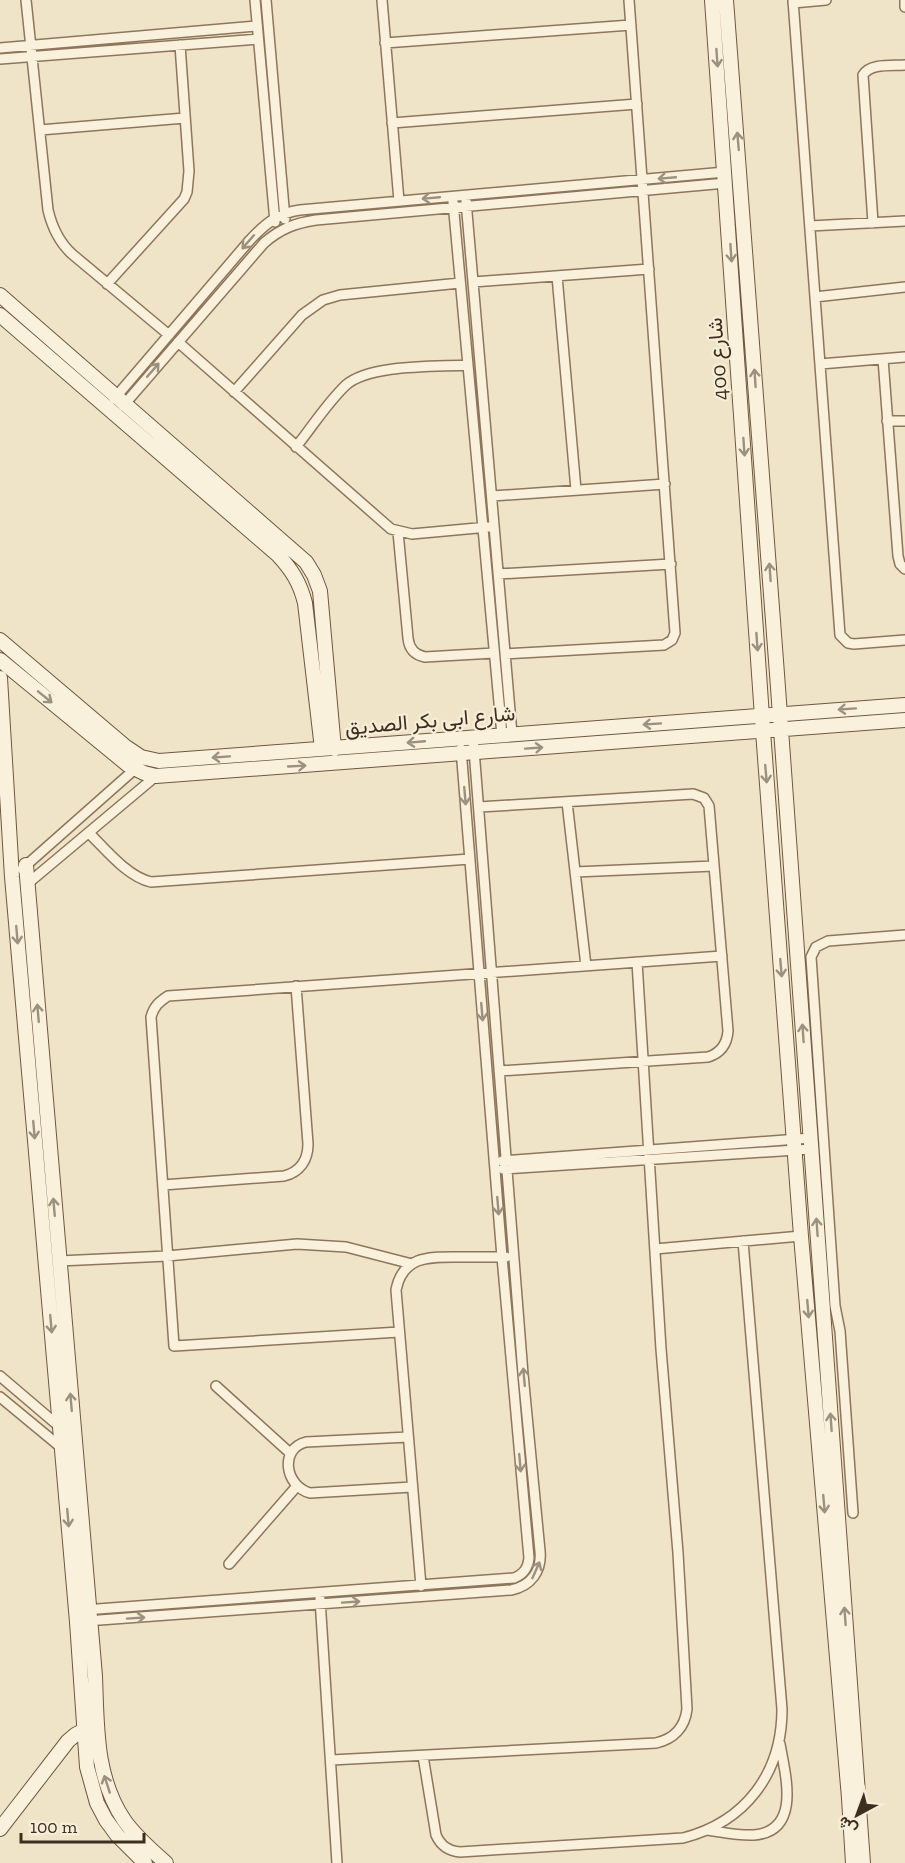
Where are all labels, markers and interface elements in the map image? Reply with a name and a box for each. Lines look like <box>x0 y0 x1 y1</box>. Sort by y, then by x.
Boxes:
one-way arrow <box>711 48 722 68</box>
one-way arrow <box>732 132 743 152</box>
one-way arrow <box>658 172 677 183</box>
one-way arrow <box>421 193 441 204</box>
one-way arrow <box>241 234 255 249</box>
one-way arrow <box>725 242 736 262</box>
street label: شارع 400 <box>702 317 734 401</box>
one-way arrow <box>146 363 160 379</box>
one-way arrow <box>750 368 761 388</box>
one-way arrow <box>738 437 749 457</box>
one-way arrow <box>764 563 775 583</box>
one-way arrow <box>751 631 762 651</box>
one-way arrow <box>37 690 52 704</box>
street label: شارع ابى بكر الصديق <box>344 700 516 742</box>
one-way arrow <box>837 704 857 715</box>
one-way arrow <box>643 718 663 729</box>
one-way arrow <box>406 737 426 748</box>
one-way arrow <box>523 742 543 753</box>
one-way arrow <box>212 752 232 763</box>
one-way arrow <box>287 760 307 771</box>
one-way arrow <box>761 763 772 783</box>
one-way arrow <box>460 786 471 806</box>
one-way arrow <box>12 925 23 945</box>
one-way arrow <box>776 958 787 978</box>
one-way arrow <box>477 1001 488 1021</box>
one-way arrow <box>32 1004 43 1024</box>
one-way arrow <box>797 1023 808 1043</box>
one-way arrow <box>29 1119 40 1139</box>
one-way arrow <box>493 1195 504 1215</box>
one-way arrow <box>49 1198 60 1218</box>
one-way arrow <box>811 1218 822 1238</box>
one-way arrow <box>803 1299 814 1319</box>
one-way arrow <box>46 1313 57 1333</box>
one-way arrow <box>518 1367 529 1387</box>
one-way arrow <box>66 1392 77 1412</box>
one-way arrow <box>825 1412 836 1432</box>
one-way arrow <box>515 1453 526 1472</box>
one-way arrow <box>819 1493 830 1513</box>
one-way arrow <box>63 1508 74 1528</box>
one-way arrow <box>531 1561 542 1579</box>
one-way arrow <box>341 1596 360 1607</box>
one-way arrow <box>839 1607 850 1627</box>
one-way arrow <box>125 1612 145 1623</box>
one-way arrow <box>100 1775 111 1794</box>
north arrow <box>827 1785 887 1845</box>
scale bar <box>21 1806 144 1844</box>
text: ش <box>834 1812 861 1839</box>
text: 100 m <box>30 1816 78 1838</box>

